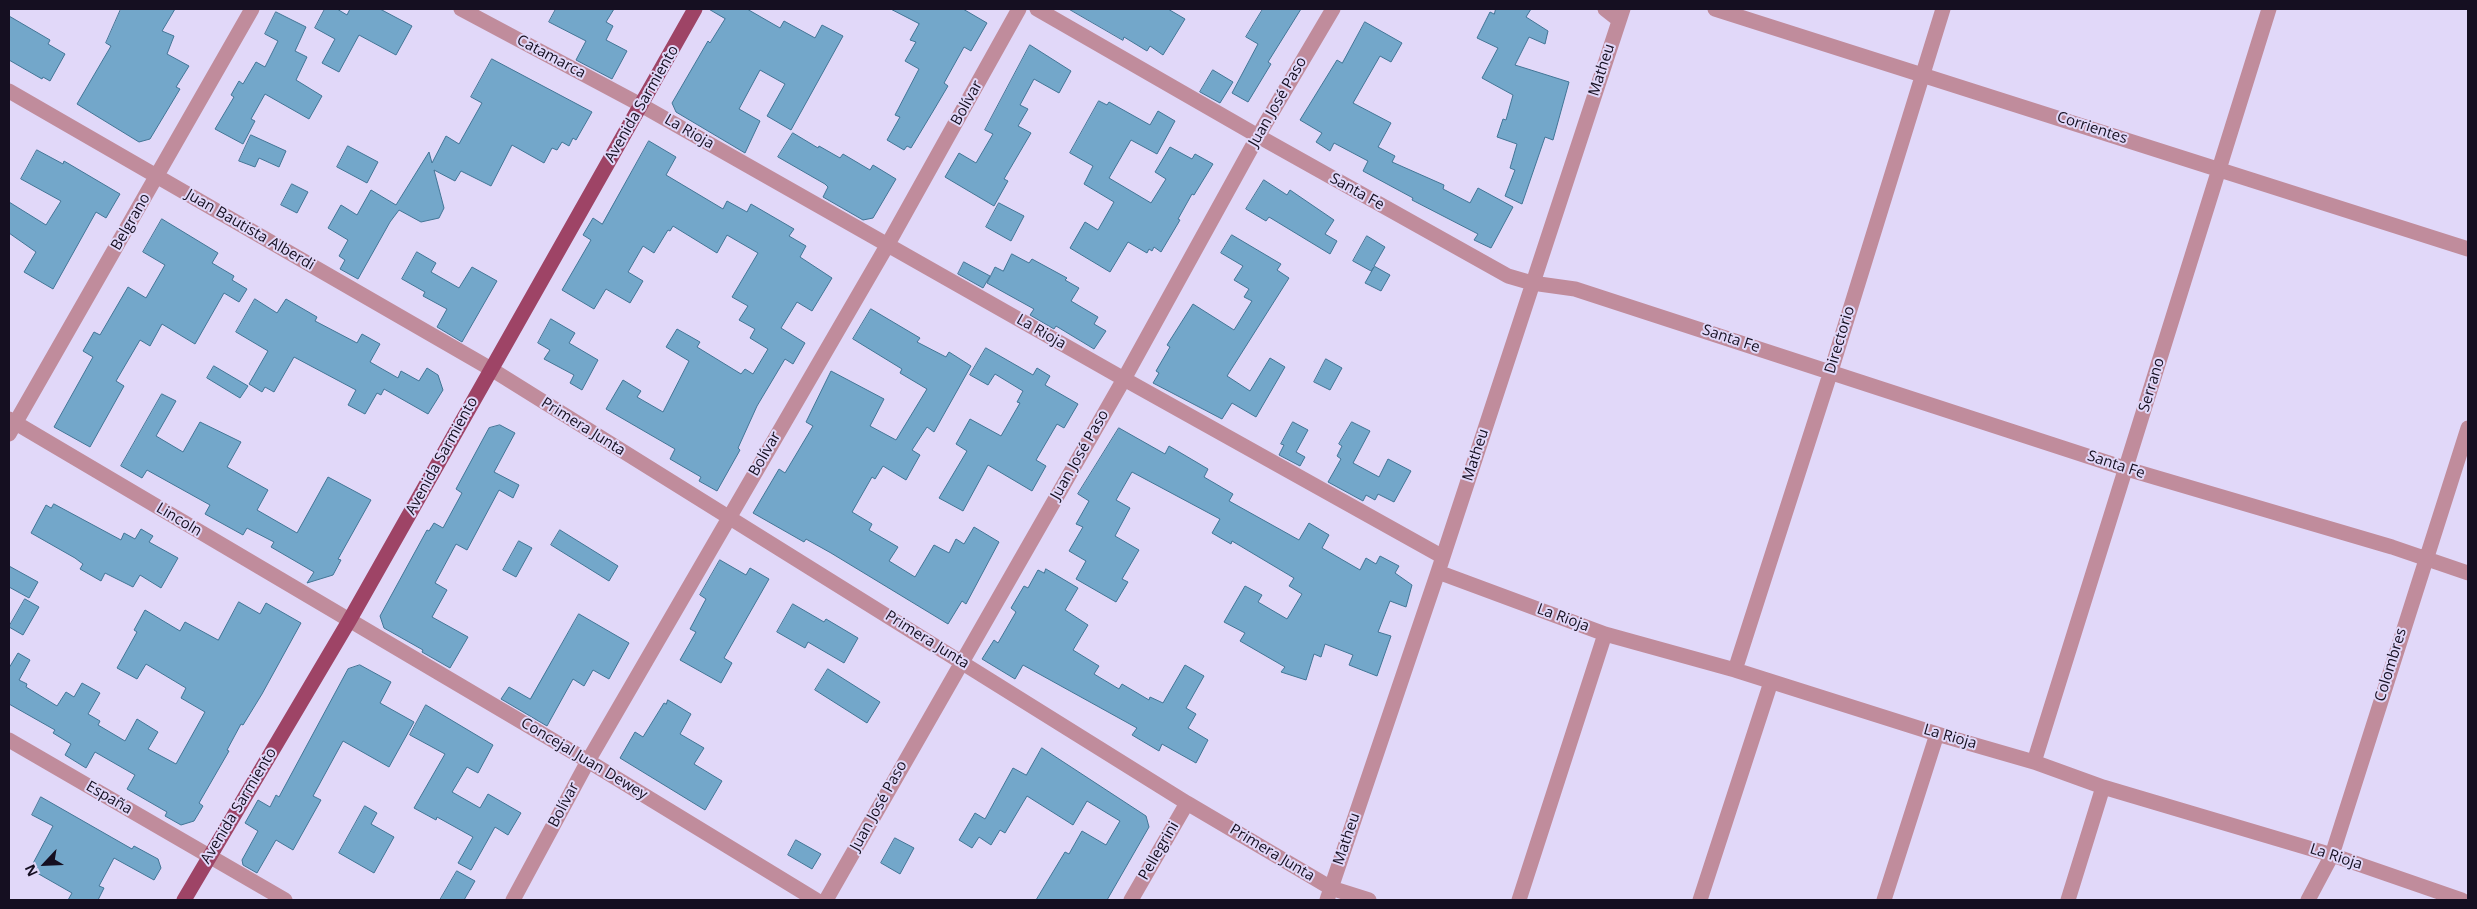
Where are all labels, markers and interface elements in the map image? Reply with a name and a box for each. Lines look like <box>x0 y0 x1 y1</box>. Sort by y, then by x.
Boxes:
street label: Catamarca <box>514 31 588 83</box>
street label: Avenida Sarmiento <box>601 42 683 166</box>
street label: Matheu <box>1585 42 1619 98</box>
street label: Juan José Paso <box>1245 54 1311 150</box>
street label: Bolívar <box>947 78 987 128</box>
street label: Corrientes <box>2054 108 2130 148</box>
street label: La Rioja <box>661 111 717 153</box>
street label: Santa Fe <box>1327 170 1387 214</box>
street label: Juan Bautista Alberdi <box>182 186 318 274</box>
street label: Belgrano <box>108 190 154 254</box>
street label: Directorio <box>1821 304 1859 376</box>
street label: La Rioja <box>1013 311 1069 353</box>
street label: Santa Fe <box>1700 321 1762 357</box>
street label: Serrano <box>2135 356 2169 414</box>
street label: Avenida Sarmiento <box>402 394 482 518</box>
street label: Primera Junta <box>538 394 628 460</box>
street label: Juan José Paso <box>1047 407 1113 503</box>
street label: Matheu <box>1459 427 1493 483</box>
street label: Bolívar <box>745 429 785 479</box>
street label: Santa Fe <box>2085 447 2147 483</box>
street label: Lincoln <box>153 499 205 541</box>
street label: La Rioja <box>1534 600 1592 636</box>
street label: Primera Junta <box>882 607 972 673</box>
street label: Colombres <box>2371 626 2411 704</box>
street label: Concejal Juan Dewey <box>517 714 651 804</box>
street label: La Rioja <box>1921 721 1979 753</box>
street label: Avenida Sarmiento <box>197 745 281 867</box>
street label: Juan José Paso <box>847 758 911 854</box>
street label: España <box>83 778 135 818</box>
street label: Bolívar <box>545 779 583 831</box>
street label: Matheu <box>1330 811 1364 867</box>
street label: Pellegrini <box>1135 819 1183 883</box>
street label: Primera Junta <box>1226 821 1318 885</box>
north arrow <box>20 839 70 889</box>
street label: La Rioja <box>2307 840 2365 874</box>
text: N <box>20 861 42 880</box>

